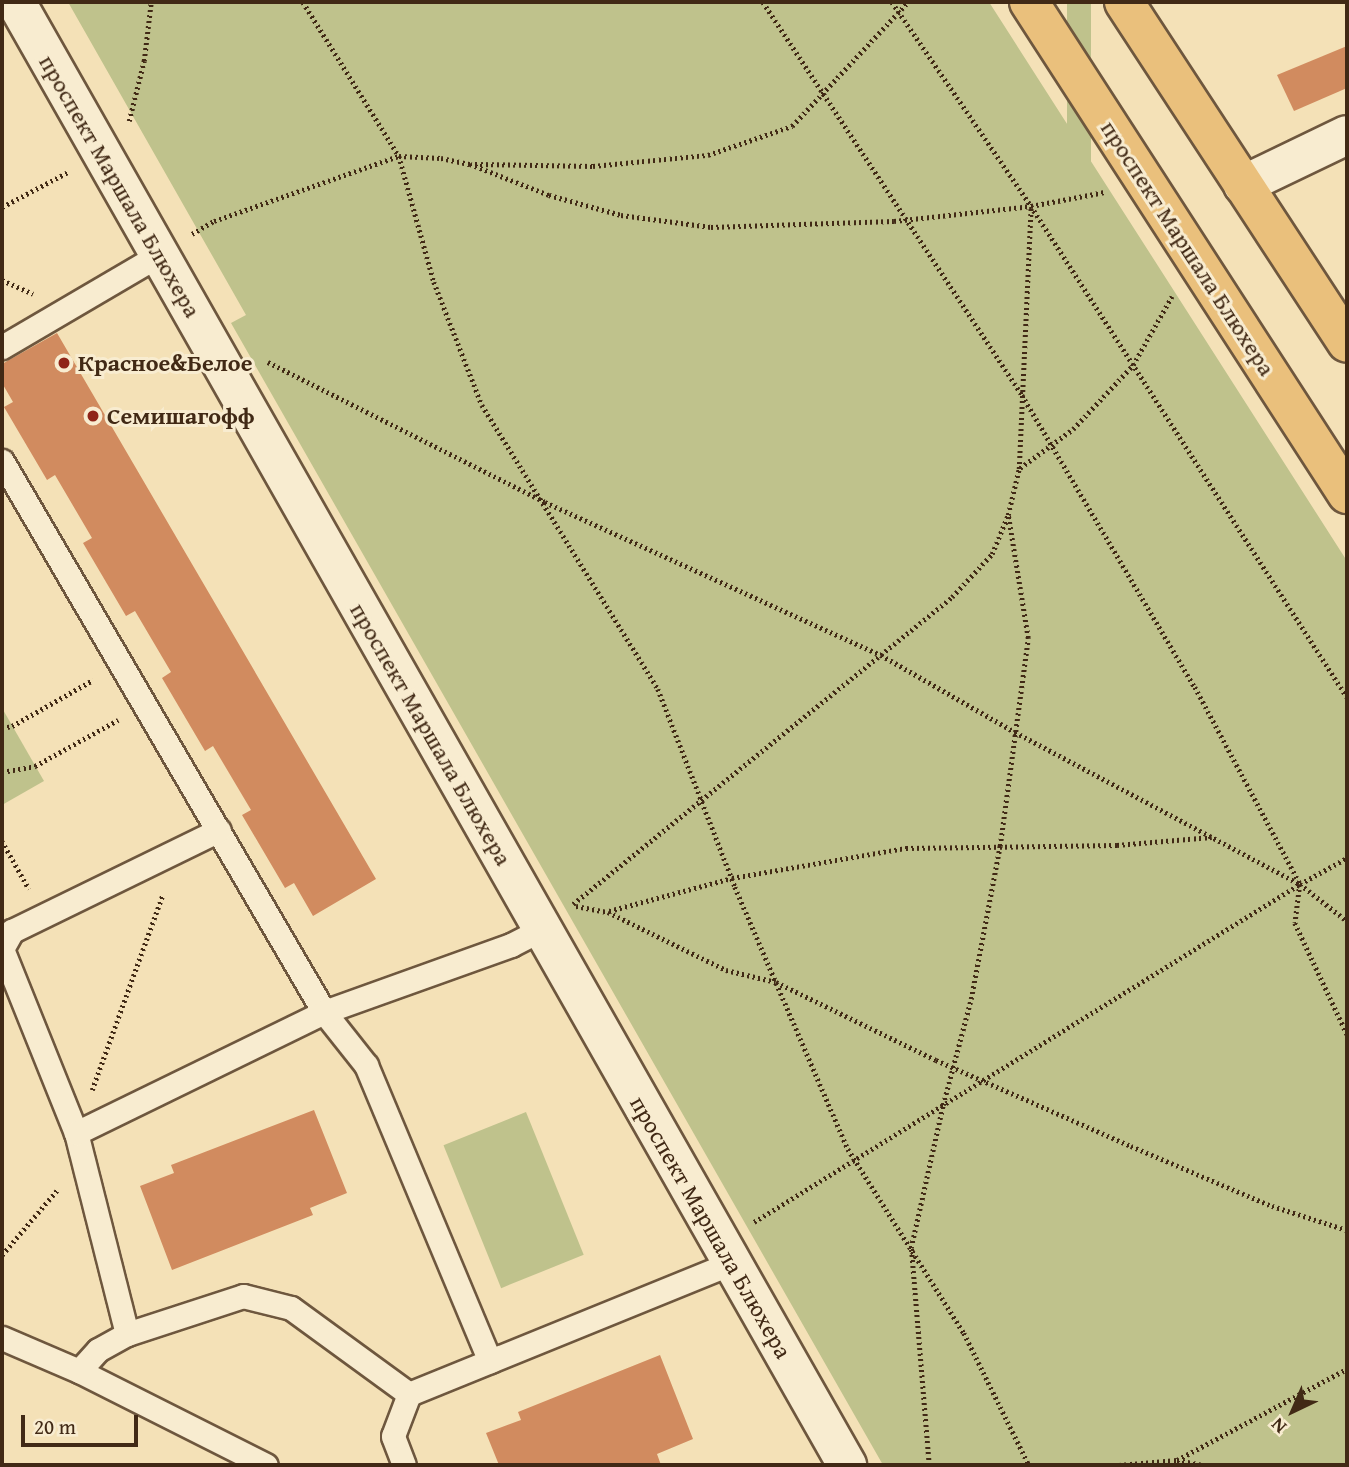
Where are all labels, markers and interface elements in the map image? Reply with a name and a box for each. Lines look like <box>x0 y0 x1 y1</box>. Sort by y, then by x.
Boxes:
street label: проспект Маршала Блюхера <box>33 50 207 322</box>
street label: проспект Маршала Блюхера <box>1095 115 1281 381</box>
place label: Красное&Белое <box>78 349 252 377</box>
marker: Красное&Белое <box>56 355 72 371</box>
place label: Семишагофф <box>107 402 255 430</box>
marker: Семишагофф <box>85 408 101 424</box>
street label: проспект Маршала Блюхера <box>344 598 518 870</box>
street label: проспект Маршала Блюхера <box>624 1091 798 1363</box>
north arrow <box>1258 1376 1328 1446</box>
scale bar <box>24 1400 142 1444</box>
text: 20 m <box>34 1411 76 1442</box>
text: N <box>1264 1412 1293 1441</box>

